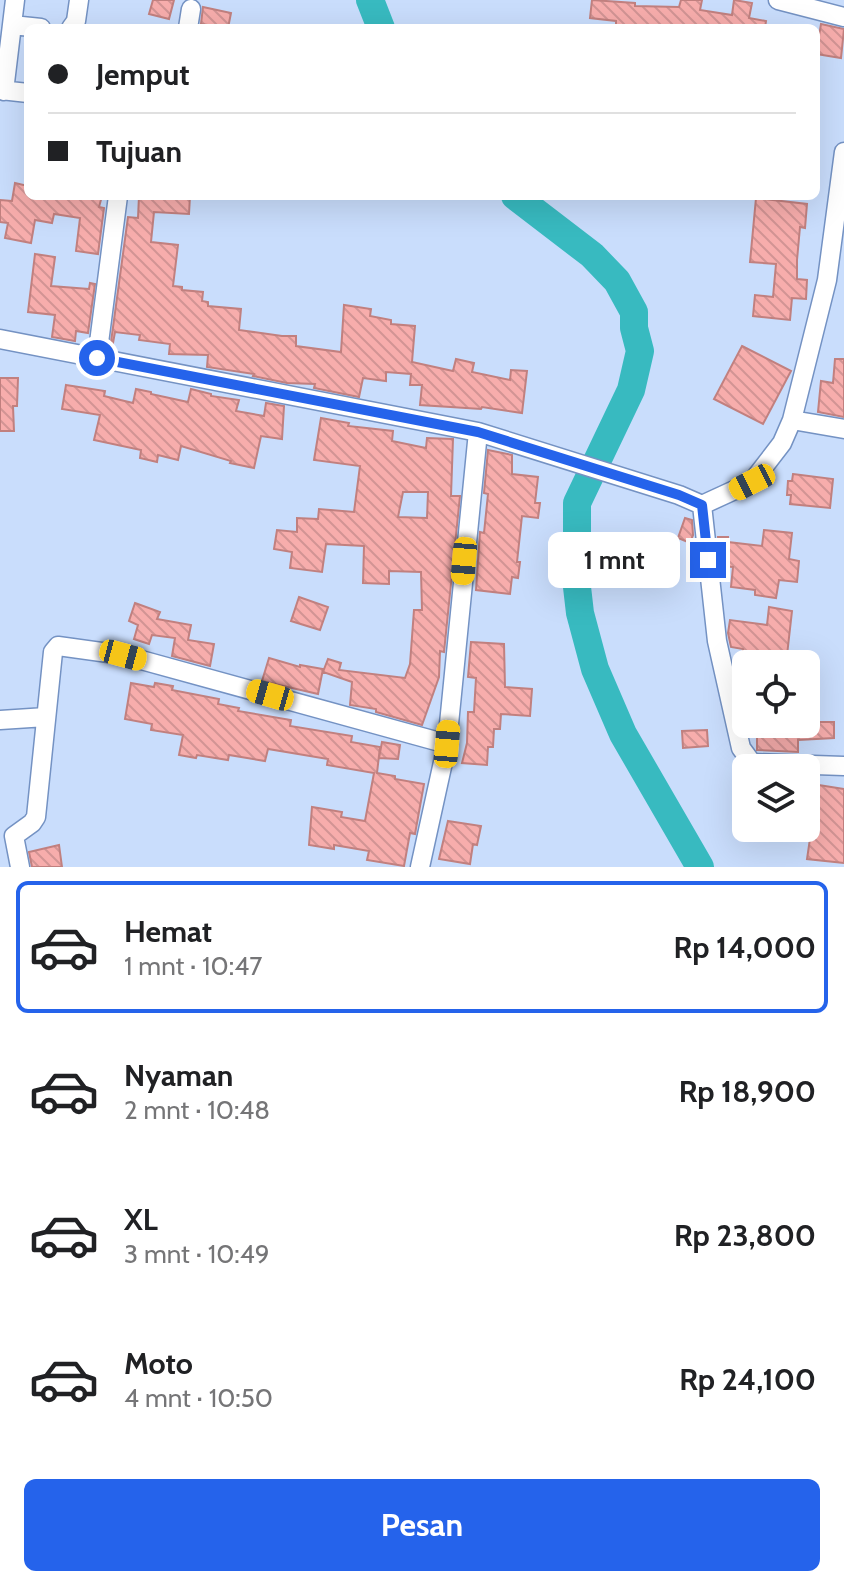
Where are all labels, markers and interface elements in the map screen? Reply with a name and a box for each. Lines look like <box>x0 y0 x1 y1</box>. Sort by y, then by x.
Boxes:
text: Jemput <box>96 56 190 93</box>
text: Tujuan <box>96 133 182 170</box>
route start <box>79 340 115 376</box>
car <box>725 460 779 504</box>
callout: 1 mnt <box>548 532 680 588</box>
car <box>450 536 478 586</box>
route end <box>690 542 726 578</box>
text: 1 mnt <box>583 544 645 576</box>
car <box>97 637 149 673</box>
map controls <box>732 650 820 842</box>
button: locate <box>732 650 820 738</box>
car <box>244 677 296 713</box>
car <box>433 719 461 769</box>
button: layers <box>732 754 820 842</box>
icon: car <box>28 911 100 983</box>
text: Hemat <box>124 913 212 950</box>
text: Rp 14,000 <box>674 929 816 966</box>
text: 1 mnt · 10:47 <box>124 950 262 982</box>
icon: car <box>28 1055 100 1127</box>
text: Nyaman <box>124 1057 233 1094</box>
text: Rp 18,900 <box>679 1073 816 1110</box>
text: 2 mnt · 10:48 <box>124 1094 270 1126</box>
icon: car <box>28 1199 100 1271</box>
text: XL <box>124 1201 158 1238</box>
text: Rp 23,800 <box>674 1217 816 1254</box>
text: 3 mnt · 10:49 <box>124 1238 270 1270</box>
icon: car <box>28 1343 100 1415</box>
text: Moto <box>124 1345 193 1382</box>
text: Rp 24,100 <box>679 1361 816 1398</box>
text: 4 mnt · 10:50 <box>124 1382 273 1414</box>
button: Pesan <box>24 1479 820 1571</box>

